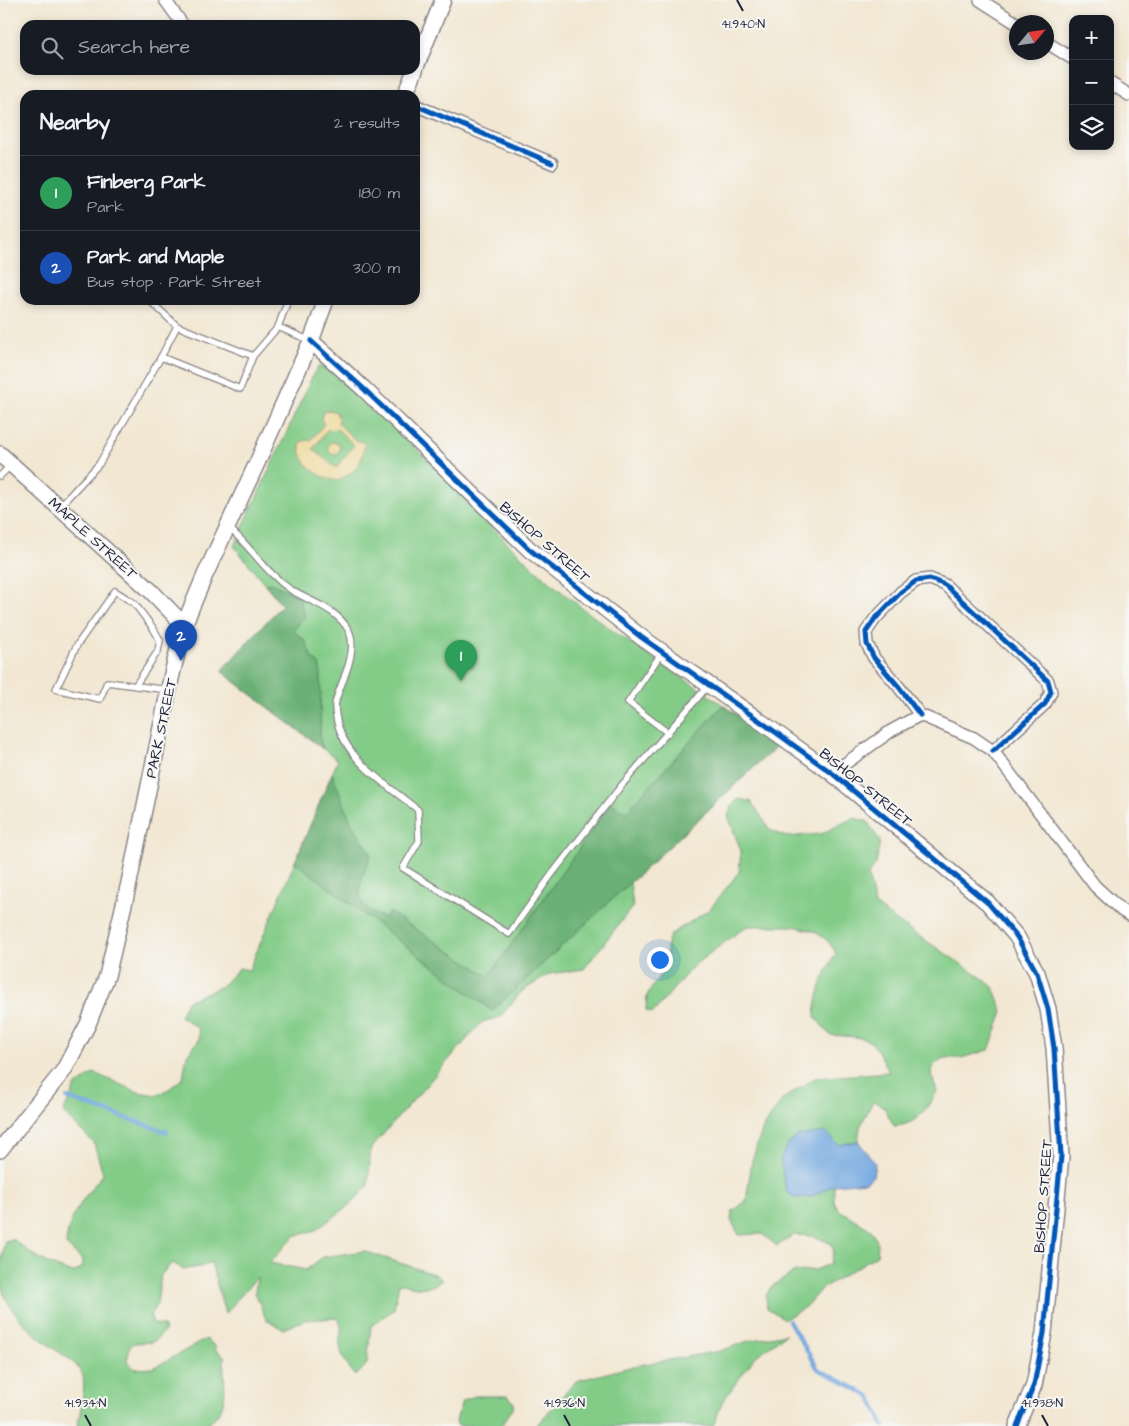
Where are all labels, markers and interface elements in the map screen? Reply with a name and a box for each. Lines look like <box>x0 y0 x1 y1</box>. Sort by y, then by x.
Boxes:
north arrow <box>1009 15 1054 60</box>
map controls <box>1069 15 1114 150</box>
button: + <box>1069 15 1114 60</box>
text: 41.940°N <box>721 16 766 33</box>
search box <box>20 20 420 75</box>
icon: search <box>38 34 66 62</box>
text: Search here <box>78 34 190 61</box>
button: − <box>1069 60 1114 105</box>
button: layers <box>1069 105 1114 150</box>
text: Nearby <box>40 108 110 137</box>
text: 2 results <box>334 112 400 134</box>
text: Finberg Park <box>87 169 205 196</box>
text: 1 <box>55 182 57 204</box>
text: 180 m <box>359 182 400 204</box>
text: Park <box>87 196 124 218</box>
text: Park and Maple <box>87 244 224 271</box>
text: 2 <box>51 257 61 279</box>
text: 300 m <box>353 257 400 279</box>
text: Bus stop · Park Street <box>87 271 261 293</box>
street label: MAPLE STREET <box>43 493 142 585</box>
street label: BISHOP STREET <box>495 497 595 588</box>
pin: 2 <box>165 620 197 661</box>
pin: 1 <box>445 640 477 681</box>
street label: PARK STREET <box>141 676 182 780</box>
street label: BISHOP STREET <box>815 743 917 832</box>
your location <box>647 947 673 973</box>
street label: BISHOP STREET <box>1029 1138 1058 1254</box>
text: 41.934°N <box>64 1395 107 1412</box>
text: 41.936°N <box>543 1395 585 1412</box>
text: 41.938°N <box>1021 1395 1064 1412</box>

